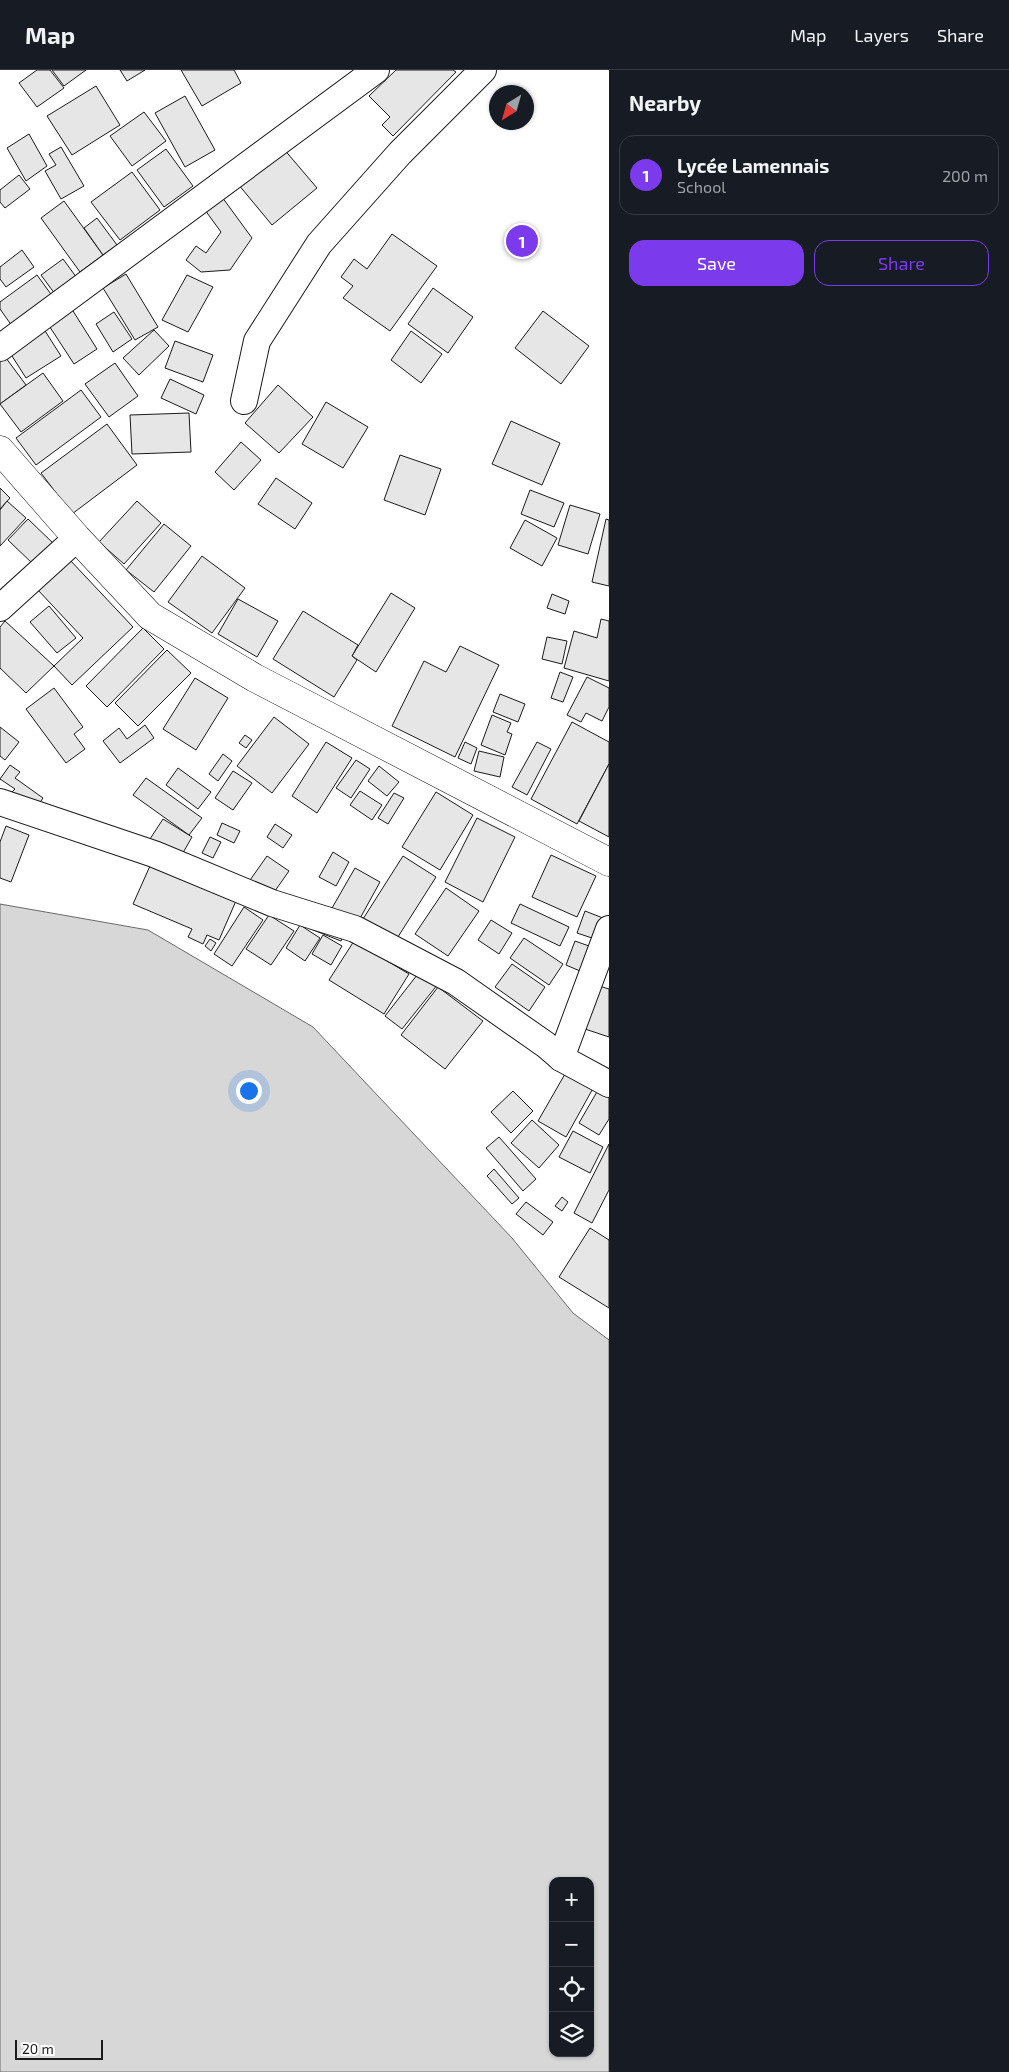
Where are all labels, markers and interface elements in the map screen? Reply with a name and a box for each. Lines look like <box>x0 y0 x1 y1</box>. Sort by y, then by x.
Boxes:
text: Map <box>25 20 75 49</box>
text: Map <box>790 24 826 46</box>
text: Layers <box>854 24 909 46</box>
text: Share <box>937 24 984 46</box>
north arrow <box>489 85 534 130</box>
text: Nearby <box>629 90 701 115</box>
text: Lycée Lamennais <box>677 154 829 177</box>
text: 1 <box>643 166 649 185</box>
text: 200 m <box>942 166 988 185</box>
text: School <box>677 177 726 196</box>
pin: 1 <box>506 222 538 260</box>
button: Save <box>629 240 804 286</box>
button: Share <box>814 240 989 286</box>
your location <box>236 1078 262 1104</box>
map controls <box>549 1877 594 2057</box>
button: + <box>549 1877 594 1922</box>
button: − <box>549 1922 594 1967</box>
button: locate <box>549 1967 594 2012</box>
button: layers <box>549 2012 594 2057</box>
scale bar <box>15 2037 102 2060</box>
text: 20 m <box>22 2040 54 2057</box>

